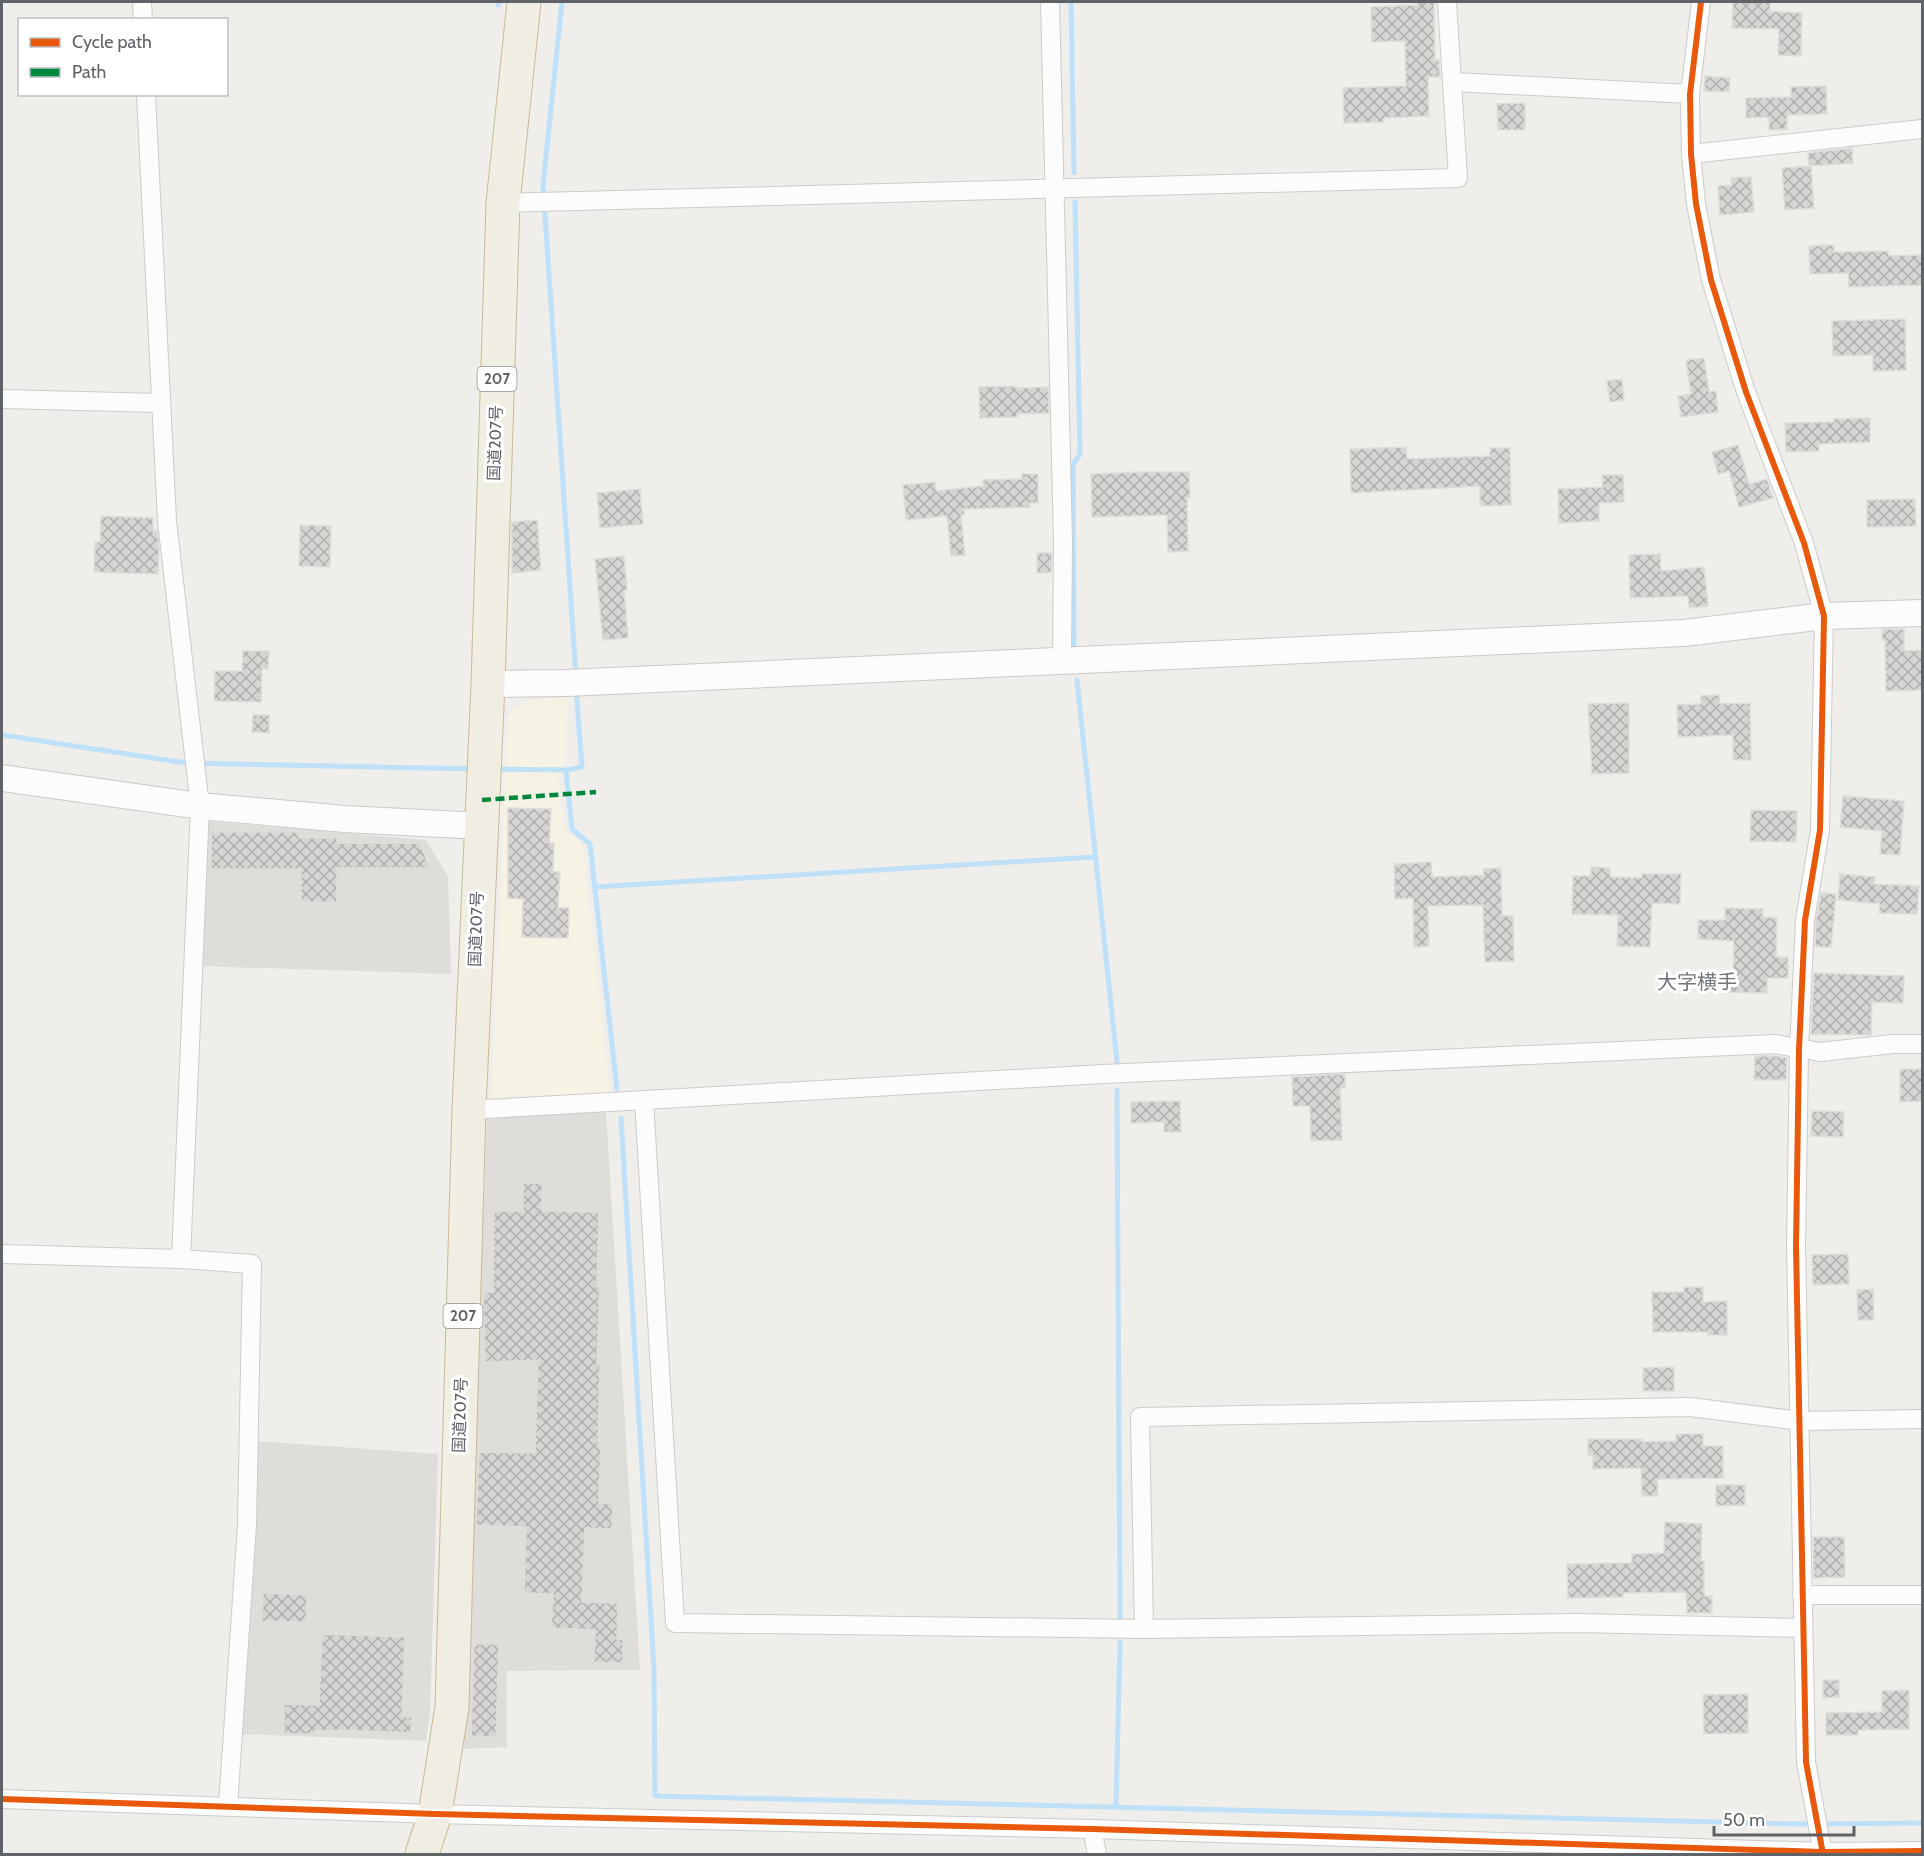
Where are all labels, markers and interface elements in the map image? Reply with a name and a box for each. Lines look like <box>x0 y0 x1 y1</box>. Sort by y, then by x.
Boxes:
legend <box>18 18 228 96</box>
text: Cycle path <box>72 31 152 53</box>
text: Path <box>72 61 106 83</box>
road number: 207 <box>478 367 516 391</box>
street label: 国道207号 <box>484 405 506 481</box>
street label: 国道207号 <box>465 891 487 967</box>
district label: 大字横手 <box>1657 970 1737 994</box>
road number: 207 <box>444 1304 482 1328</box>
street label: 国道207号 <box>449 1377 471 1453</box>
scale bar <box>1714 1799 1854 1837</box>
text: 50 m <box>1723 1809 1765 1831</box>

